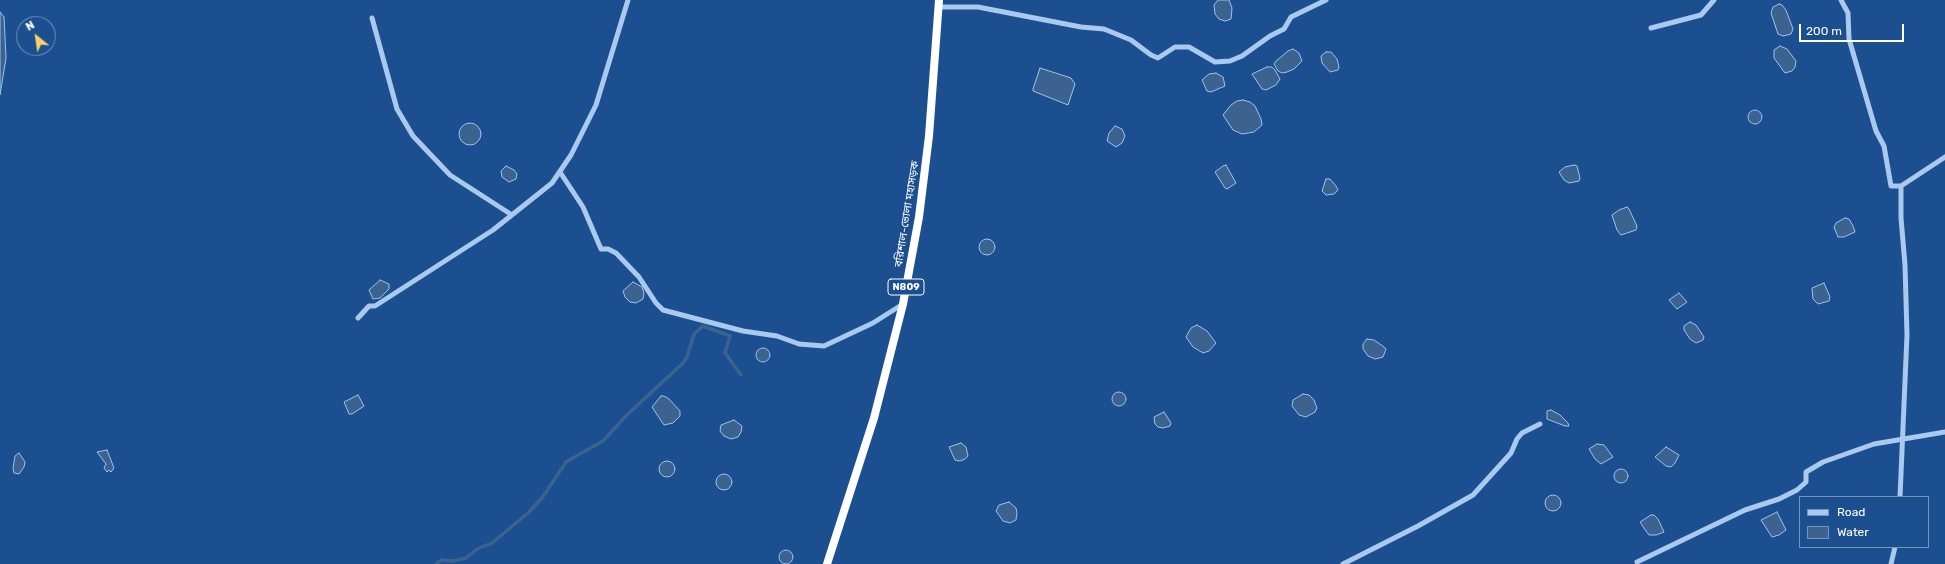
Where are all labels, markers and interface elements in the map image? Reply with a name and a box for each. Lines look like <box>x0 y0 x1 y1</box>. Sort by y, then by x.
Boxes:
north arrow <box>16 16 56 56</box>
scale bar <box>1801 16 1906 42</box>
text: N <box>24 18 37 34</box>
text: 200 m <box>1806 24 1842 38</box>
street label: বরিশাল-ভোলা মহাসড়ক <box>892 160 922 268</box>
road number: N809 <box>888 279 924 295</box>
legend <box>1799 496 1929 548</box>
text: Road <box>1837 505 1865 519</box>
text: Water <box>1837 525 1869 539</box>

